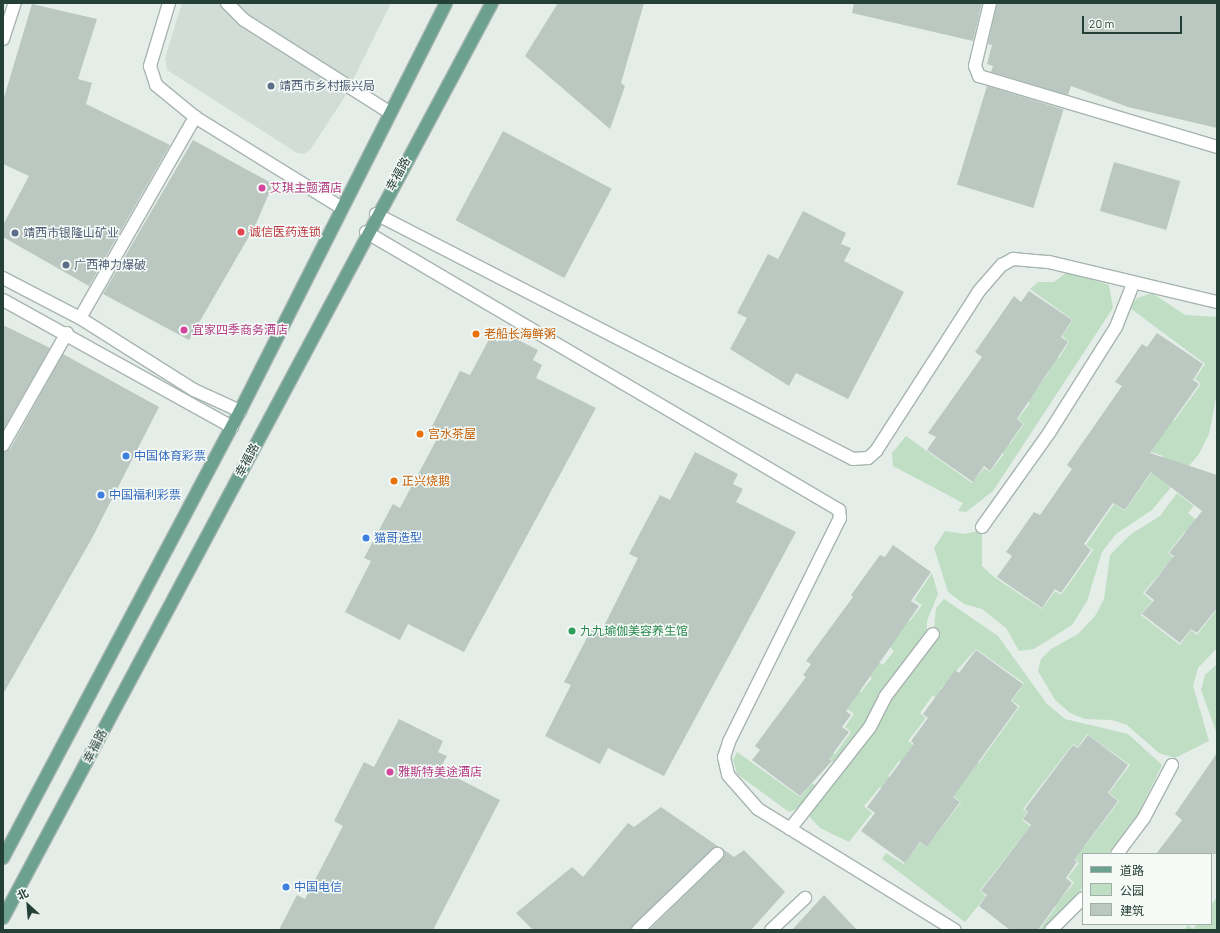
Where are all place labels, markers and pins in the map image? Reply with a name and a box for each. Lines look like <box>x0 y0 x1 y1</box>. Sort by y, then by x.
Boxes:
place label: 靖西市乡村振兴局 <box>279 79 375 93</box>
marker: 靖西市乡村振兴局 <box>266 81 276 91</box>
place label: 艾琪主题酒店 <box>270 181 342 195</box>
marker: 艾琪主题酒店 <box>257 183 267 193</box>
place label: 诚信医药连锁 <box>249 225 321 239</box>
place label: 靖西市银隆山矿业 <box>23 226 119 240</box>
marker: 诚信医药连锁 <box>236 227 246 237</box>
marker: 靖西市银隆山矿业 <box>10 228 20 238</box>
place label: 广西神力爆破 <box>74 258 146 272</box>
marker: 广西神力爆破 <box>61 260 71 270</box>
place label: 宜家四季商务酒店 <box>192 323 288 337</box>
marker: 宜家四季商务酒店 <box>179 325 189 335</box>
place label: 老船长海鲜粥 <box>484 327 556 341</box>
marker: 老船长海鲜粥 <box>471 329 481 339</box>
place label: 宫水茶屋 <box>428 427 476 441</box>
marker: 宫水茶屋 <box>415 429 425 439</box>
place label: 中国体育彩票 <box>134 449 206 463</box>
marker: 中国体育彩票 <box>121 451 131 461</box>
place label: 正兴烧鹅 <box>402 474 450 488</box>
marker: 正兴烧鹅 <box>389 476 399 486</box>
place label: 中国福利彩票 <box>109 488 181 502</box>
marker: 中国福利彩票 <box>96 490 106 500</box>
place label: 猫哥造型 <box>374 531 422 545</box>
marker: 猫哥造型 <box>361 533 371 543</box>
place label: 九九瑜伽美容养生馆 <box>580 624 688 638</box>
marker: 九九瑜伽美容养生馆 <box>567 626 577 636</box>
place label: 雅斯特美途酒店 <box>398 765 482 779</box>
marker: 雅斯特美途酒店 <box>385 767 395 777</box>
place label: 中国电信 <box>294 880 342 894</box>
marker: 中国电信 <box>281 882 291 892</box>

